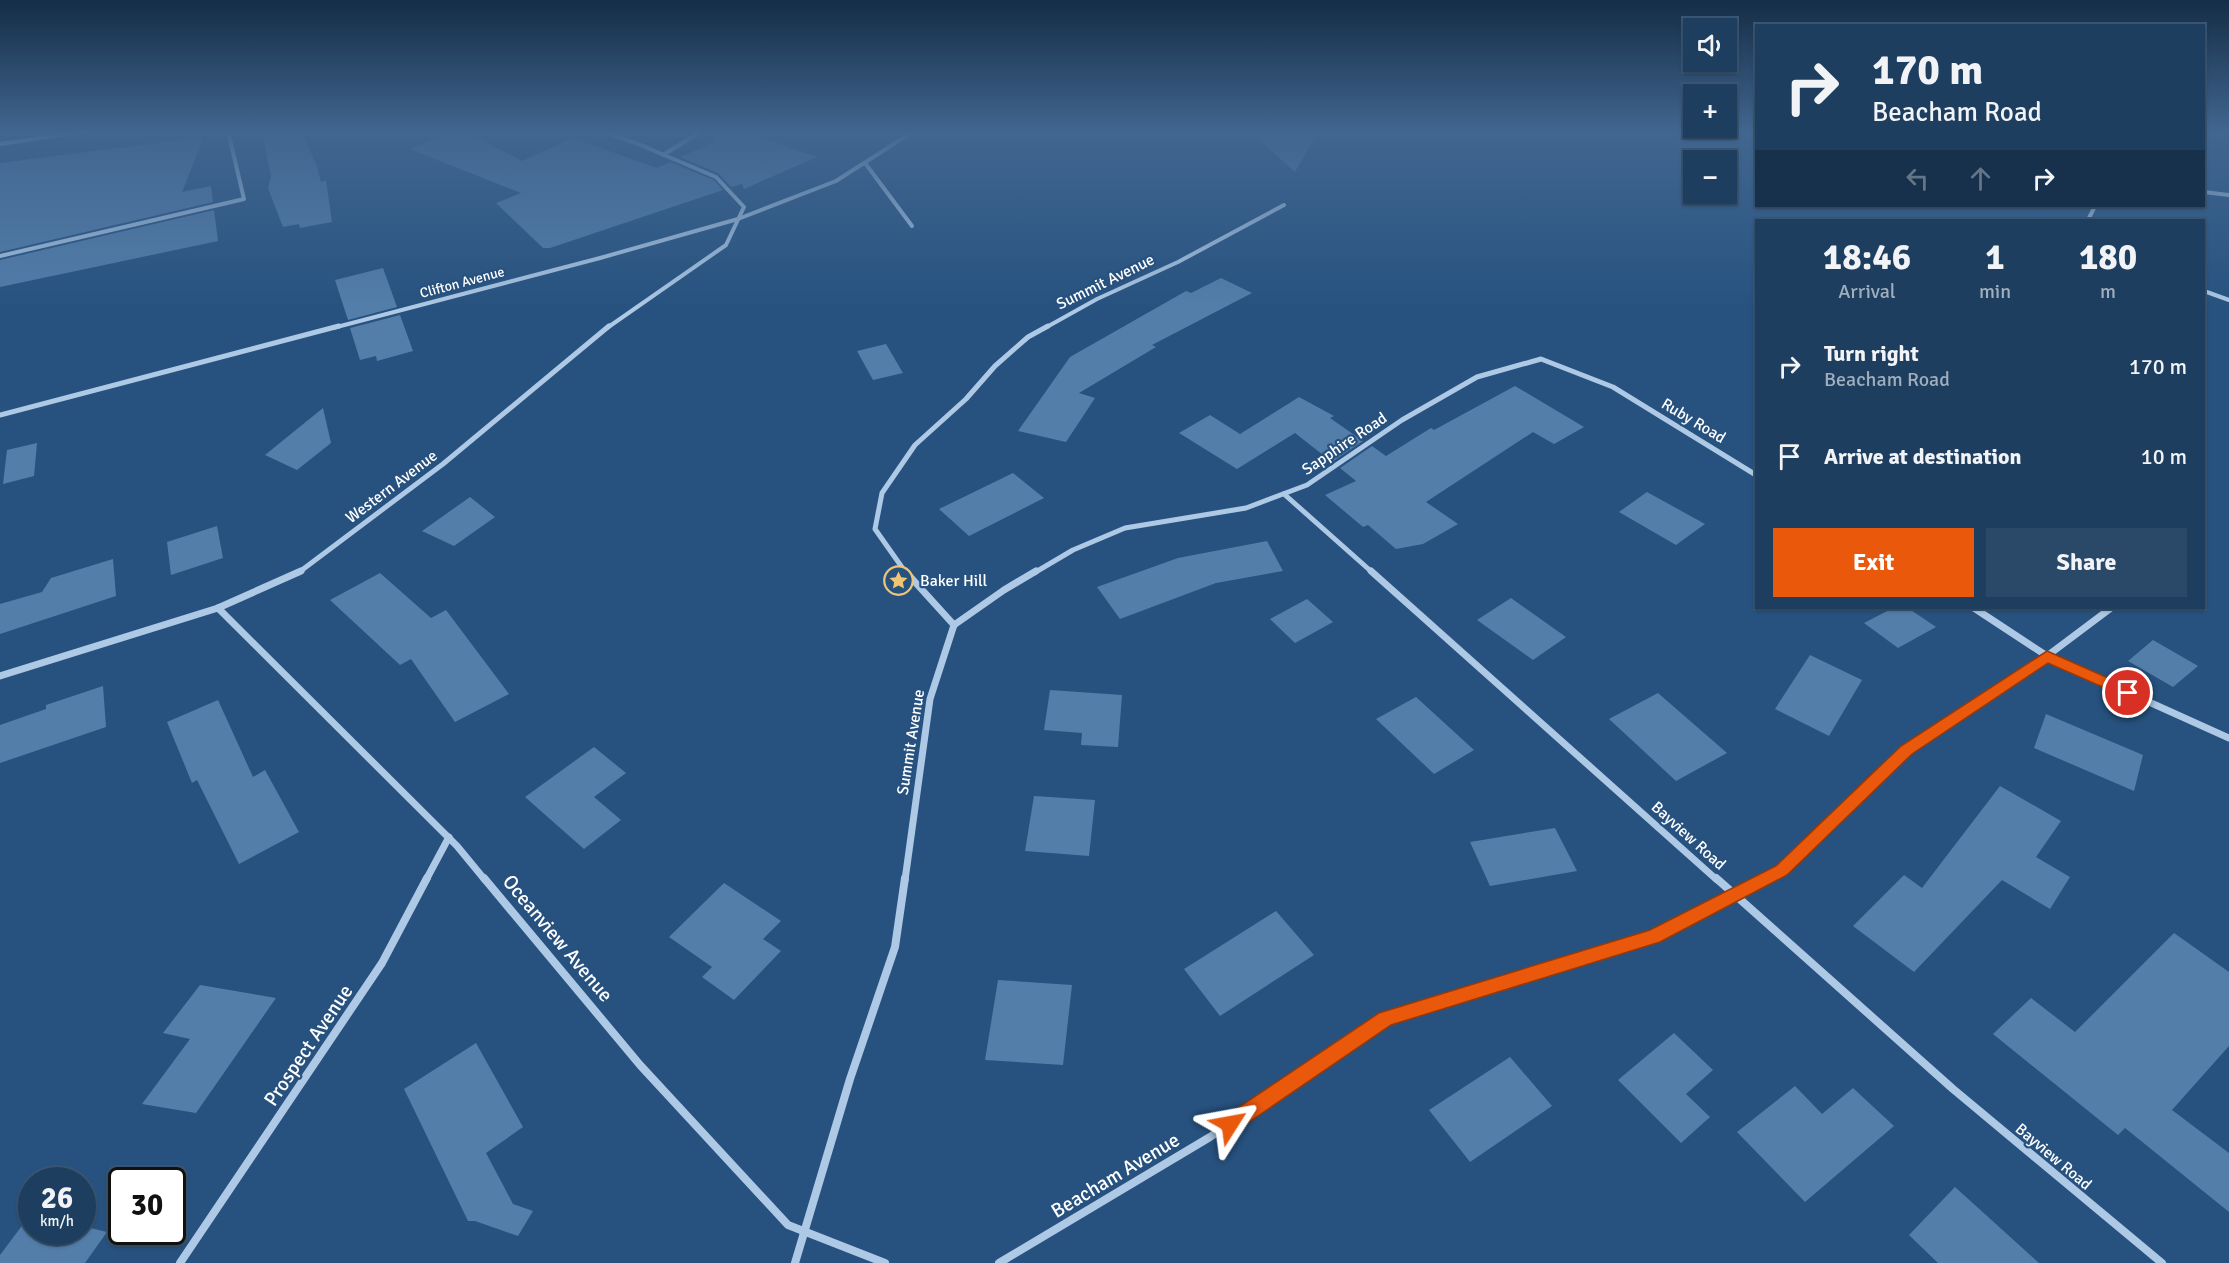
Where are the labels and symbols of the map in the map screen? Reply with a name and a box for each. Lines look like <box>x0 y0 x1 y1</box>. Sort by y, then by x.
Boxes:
street label: Summit Avenue <box>1053 250 1158 314</box>
street label: Clifton Avenue <box>418 263 506 302</box>
street label: Ruby Road <box>1658 394 1729 448</box>
street label: Sapphire Road <box>1298 408 1391 480</box>
street label: Western Avenue <box>342 446 441 528</box>
place icon: Baker Hill <box>883 564 915 596</box>
place label: Baker Hill <box>920 571 988 591</box>
pin <box>2102 667 2153 718</box>
street label: Summit Avenue <box>893 688 929 796</box>
street label: Bayview Road <box>1647 797 1730 874</box>
street label: Oceanview Avenue <box>497 869 618 1007</box>
street label: Prospect Avenue <box>259 980 358 1111</box>
position arrow <box>1198 1092 1262 1156</box>
street label: Bayview Road <box>2011 1119 2096 1195</box>
street label: Beacham Avenue <box>1046 1127 1184 1224</box>
speed limit sign: 30 <box>108 1167 186 1245</box>

